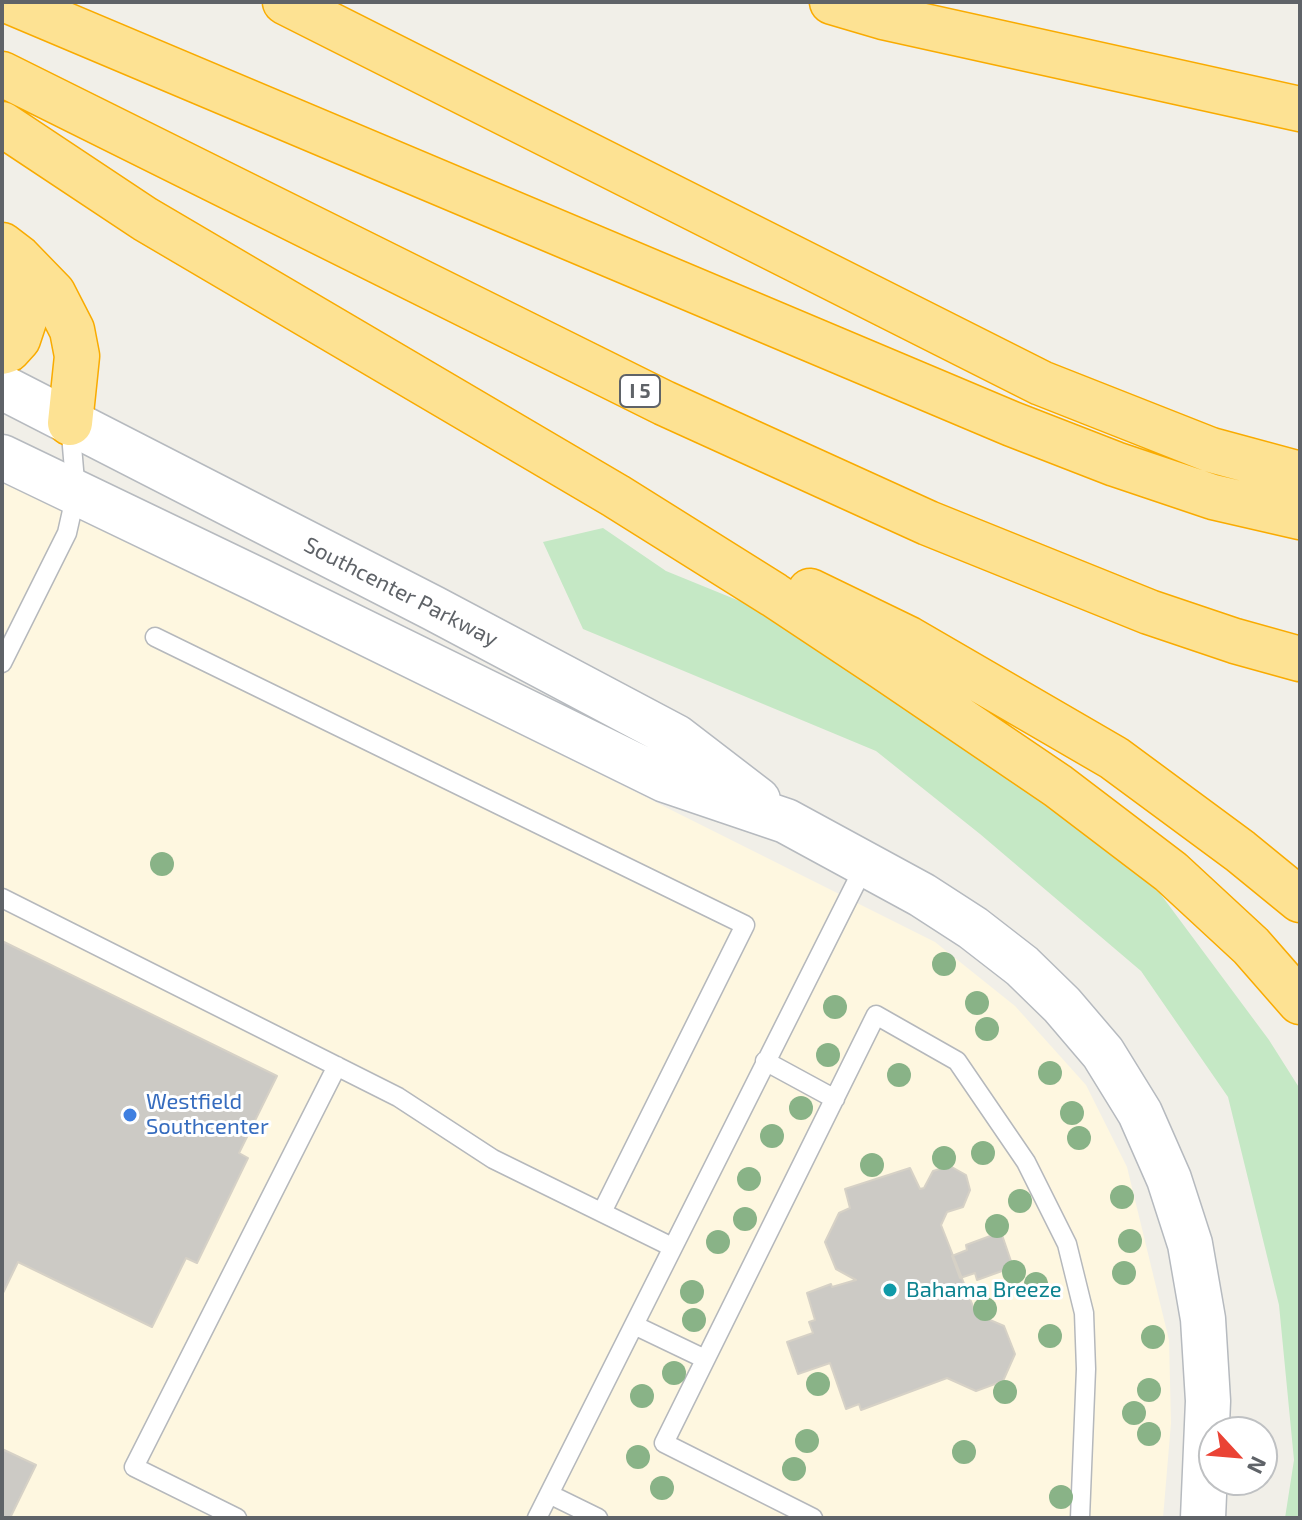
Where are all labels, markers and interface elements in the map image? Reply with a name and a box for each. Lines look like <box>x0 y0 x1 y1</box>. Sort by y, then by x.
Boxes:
road number: I 5 <box>620 375 660 407</box>
street label: Southcenter Parkway <box>299 532 503 652</box>
place label: Westfield Southcenter <box>146 1089 269 1140</box>
marker: Westfield Southcenter <box>121 1106 139 1124</box>
place label: Bahama Breeze <box>906 1277 1062 1303</box>
marker: Bahama Breeze <box>881 1281 899 1299</box>
north arrow <box>1198 1416 1278 1496</box>
text: N <box>1243 1453 1273 1478</box>

